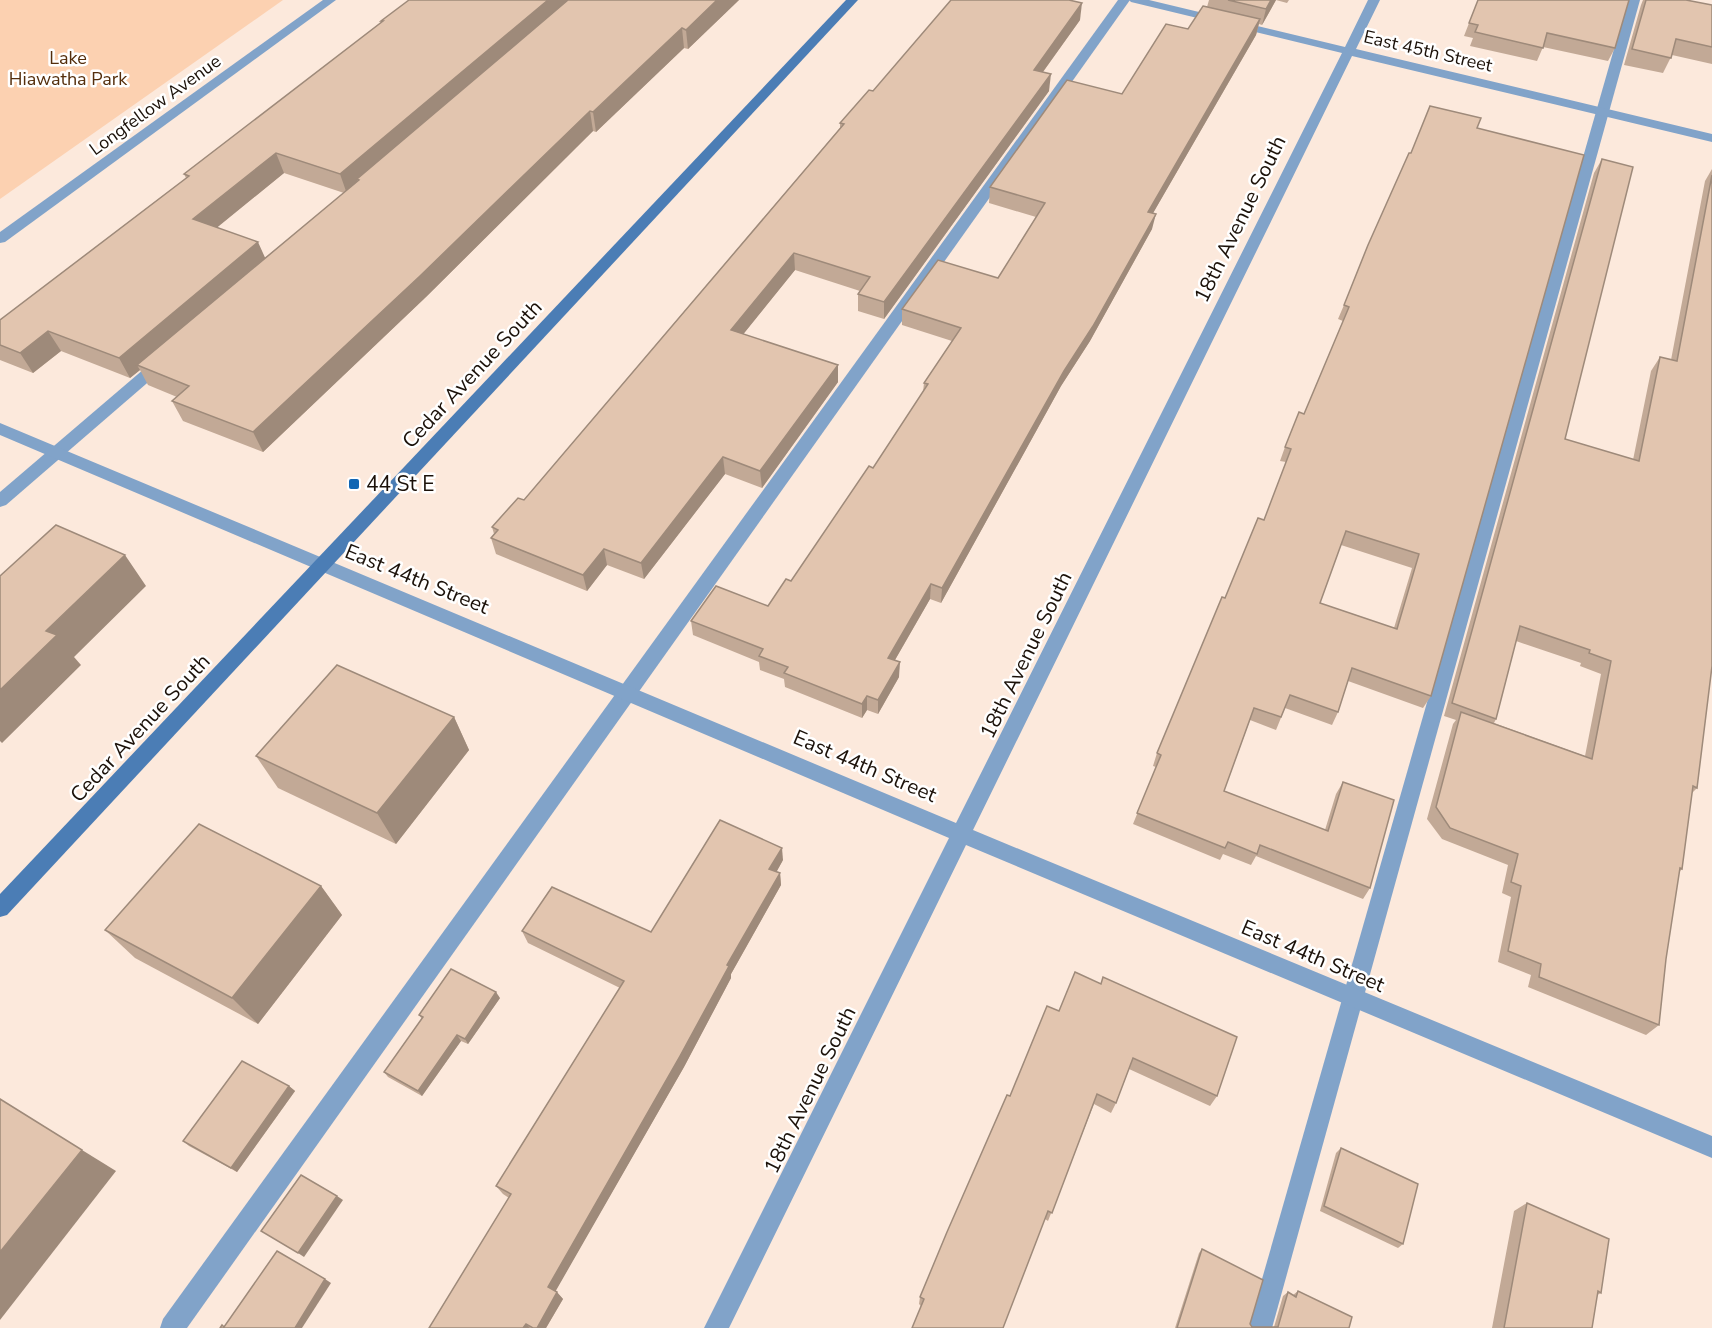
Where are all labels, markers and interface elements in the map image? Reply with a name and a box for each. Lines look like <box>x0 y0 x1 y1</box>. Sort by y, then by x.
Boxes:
street label: East 45th Street <box>1361 25 1495 78</box>
park label: Lake Hiawatha Park <box>9 46 128 91</box>
street label: Longfellow Avenue <box>84 49 226 161</box>
street label: 18th Avenue South <box>1187 131 1293 307</box>
street label: Cedar Avenue South <box>396 294 548 454</box>
place label: 44 St E <box>366 470 434 498</box>
marker: 44 St E <box>347 477 361 491</box>
street label: East 44th Street <box>341 537 494 621</box>
street label: 18th Avenue South <box>973 567 1079 743</box>
street label: Cedar Avenue South <box>64 648 216 808</box>
street label: East 44th Street <box>789 723 942 809</box>
street label: East 44th Street <box>1237 913 1390 999</box>
street label: 18th Avenue South <box>757 1002 863 1178</box>

